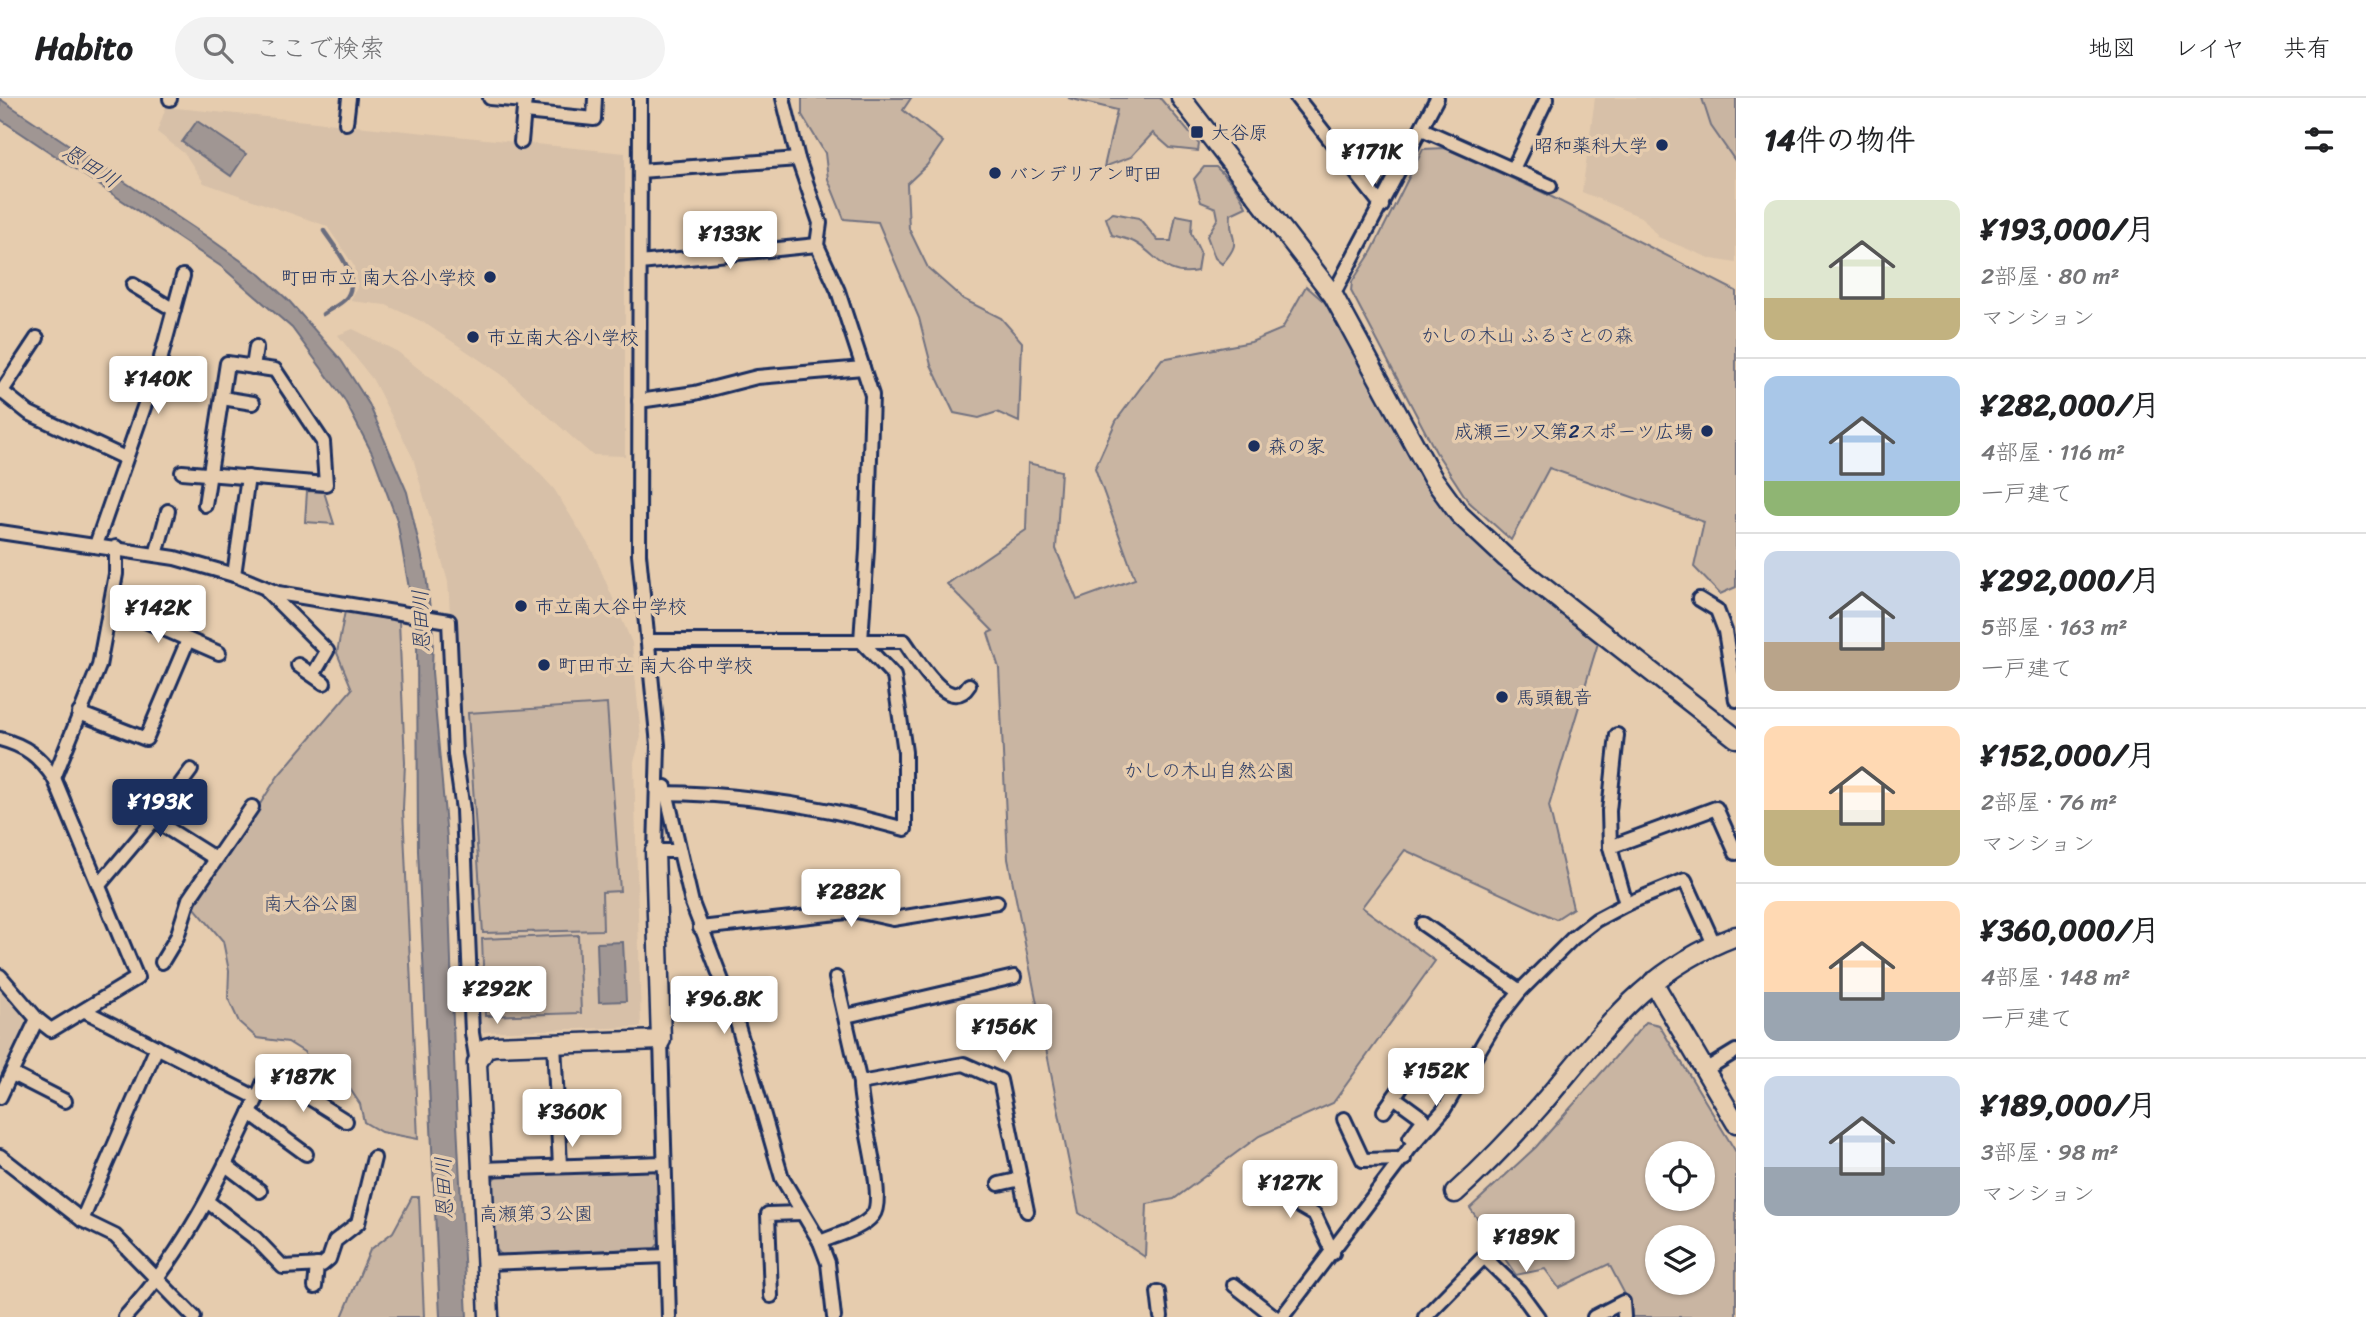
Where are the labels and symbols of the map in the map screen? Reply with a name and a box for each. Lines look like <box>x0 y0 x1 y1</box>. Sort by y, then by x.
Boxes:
place label: 大谷原 <box>1211 116 1268 149</box>
marker: 大谷原 <box>1189 124 1205 140</box>
place label: 昭和薬科大学 <box>1534 129 1648 162</box>
pin: ¥171K <box>1323 130 1421 189</box>
water label: 恩田川 <box>54 133 128 199</box>
marker: 昭和薬科大学 <box>1654 137 1670 153</box>
place label: バンデリアン町田 <box>1009 157 1162 190</box>
marker: バンデリアン町田 <box>987 165 1003 181</box>
pin: ¥133K <box>681 212 779 271</box>
place label: 町田市立 南大谷小学校 <box>281 261 476 294</box>
marker: 町田市立 南大谷小学校 <box>482 269 498 285</box>
park label: かしの木山 ふるさとの森 <box>1420 319 1634 352</box>
place label: 市立南大谷小学校 <box>487 321 639 354</box>
marker: 市立南大谷小学校 <box>465 329 481 345</box>
pin: ¥140K <box>109 356 207 416</box>
place label: 成瀬三ツ又第2スポーツ広場 <box>1454 415 1693 448</box>
marker: 成瀬三ツ又第2スポーツ広場 <box>1699 423 1715 439</box>
place label: 森の家 <box>1268 430 1325 463</box>
marker: 森の家 <box>1246 438 1262 454</box>
pin: ¥142K <box>109 586 207 645</box>
water label: 恩田川 <box>401 589 441 653</box>
place label: 市立南大谷中学校 <box>535 590 687 623</box>
marker: 市立南大谷中学校 <box>513 598 529 614</box>
place label: 町田市立 南大谷中学校 <box>558 649 753 682</box>
marker: 町田市立 南大谷中学校 <box>536 657 552 673</box>
place label: 馬頭観音 <box>1516 681 1592 714</box>
marker: 馬頭観音 <box>1494 689 1510 705</box>
park label: かしの木山自然公園 <box>1123 754 1295 787</box>
pin: ¥193K <box>111 780 209 839</box>
pin: ¥282K <box>802 870 900 929</box>
park label: 南大谷公園 <box>263 887 359 920</box>
pin: ¥292K <box>448 967 546 1026</box>
pin: ¥96.8K <box>667 976 781 1036</box>
pin: ¥156K <box>955 1004 1053 1064</box>
pin: ¥152K <box>1387 1048 1485 1108</box>
pin: ¥187K <box>254 1054 352 1114</box>
pin: ¥360K <box>523 1090 621 1149</box>
water label: 恩田川 <box>424 1156 464 1220</box>
pin: ¥127K <box>1241 1160 1339 1220</box>
park label: 高瀬第３公園 <box>479 1197 593 1230</box>
pin: ¥189K <box>1477 1214 1575 1274</box>

